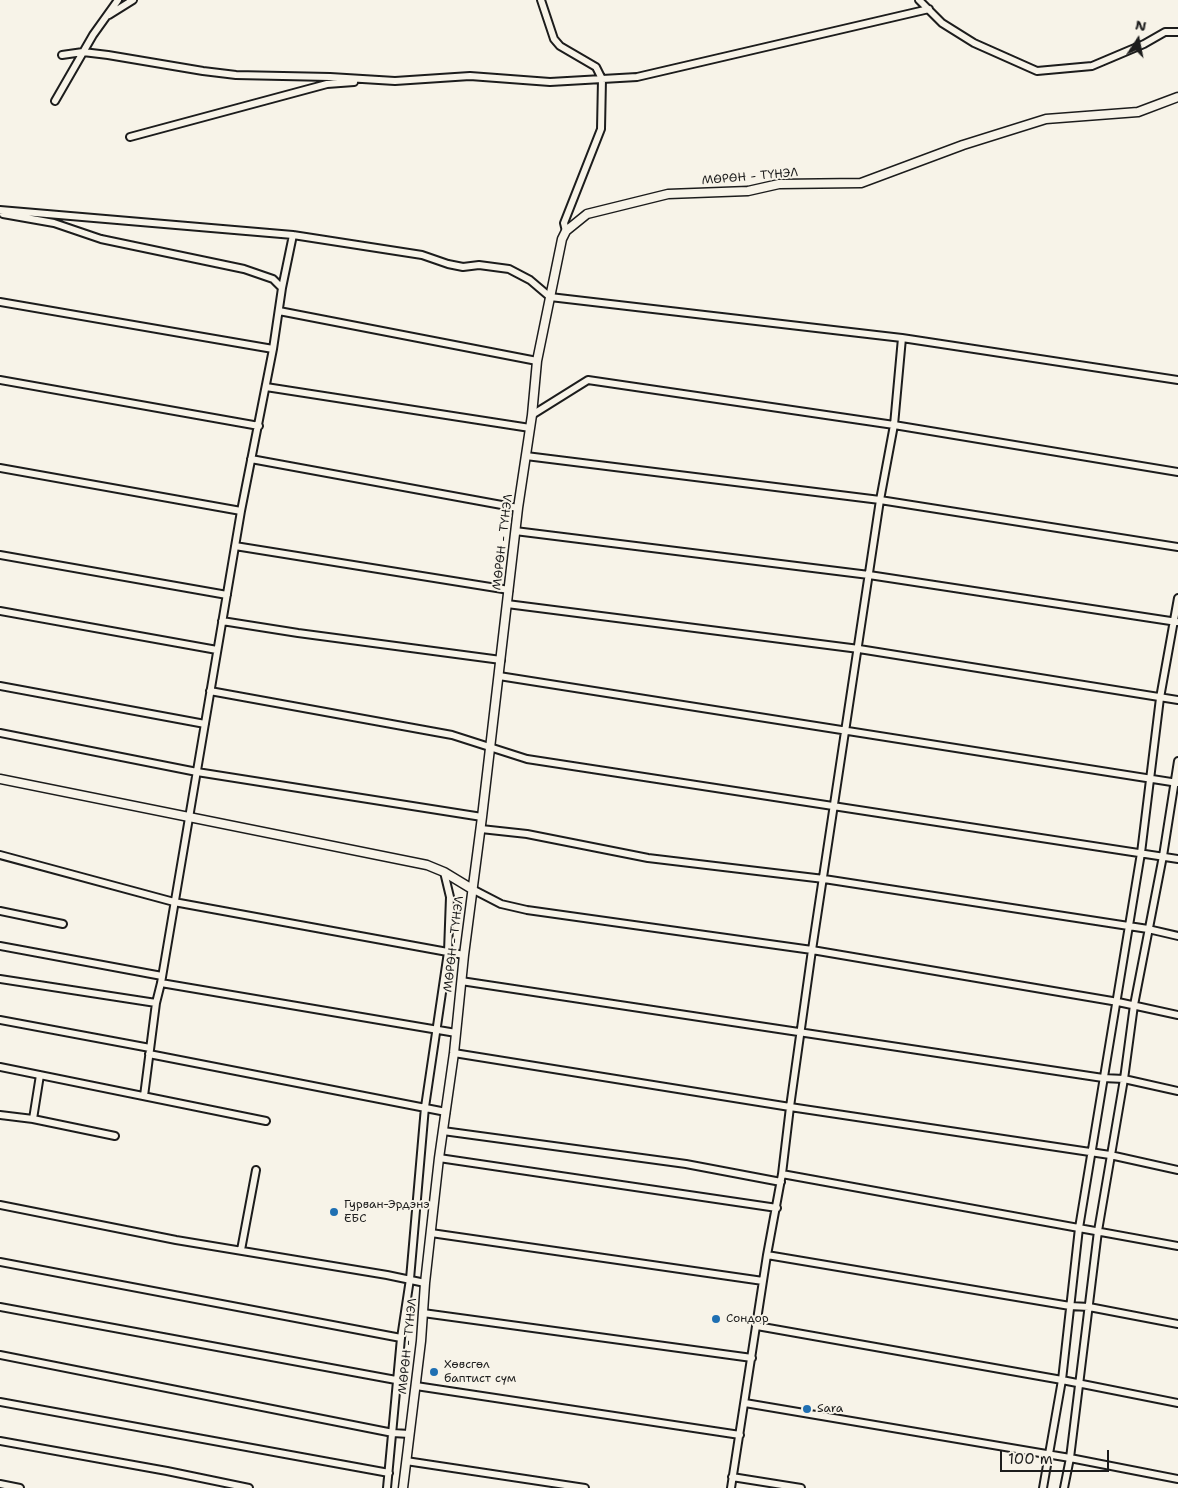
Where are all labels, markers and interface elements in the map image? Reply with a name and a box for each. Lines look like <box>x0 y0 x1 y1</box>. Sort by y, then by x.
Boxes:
north arrow <box>1113 15 1163 65</box>
text: N <box>1134 15 1148 35</box>
street label: МӨРӨН - ТҮНЭЛ <box>701 166 799 188</box>
street label: МӨРӨН - ТҮНЭЛ <box>490 493 516 591</box>
street label: МӨРӨН - ТҮНЭЛ <box>441 895 467 993</box>
place label: Гурван-Эрдэнэ ЕБС <box>344 1198 429 1226</box>
marker: Гурван-Эрдэнэ ЕБС <box>328 1206 340 1218</box>
street label: МӨРӨН - ТҮНЭЛ <box>396 1297 420 1395</box>
place label: Сондор <box>726 1312 769 1326</box>
marker: Сондор <box>710 1313 722 1325</box>
place label: Хөвсгөл баптист сүм <box>444 1358 516 1386</box>
marker: Хөвсгөл баптист сүм <box>428 1366 440 1378</box>
place label: Sara <box>817 1402 843 1416</box>
marker: Sara <box>801 1403 813 1415</box>
scale bar <box>1003 1440 1112 1472</box>
text: 100 m <box>1008 1449 1053 1469</box>

